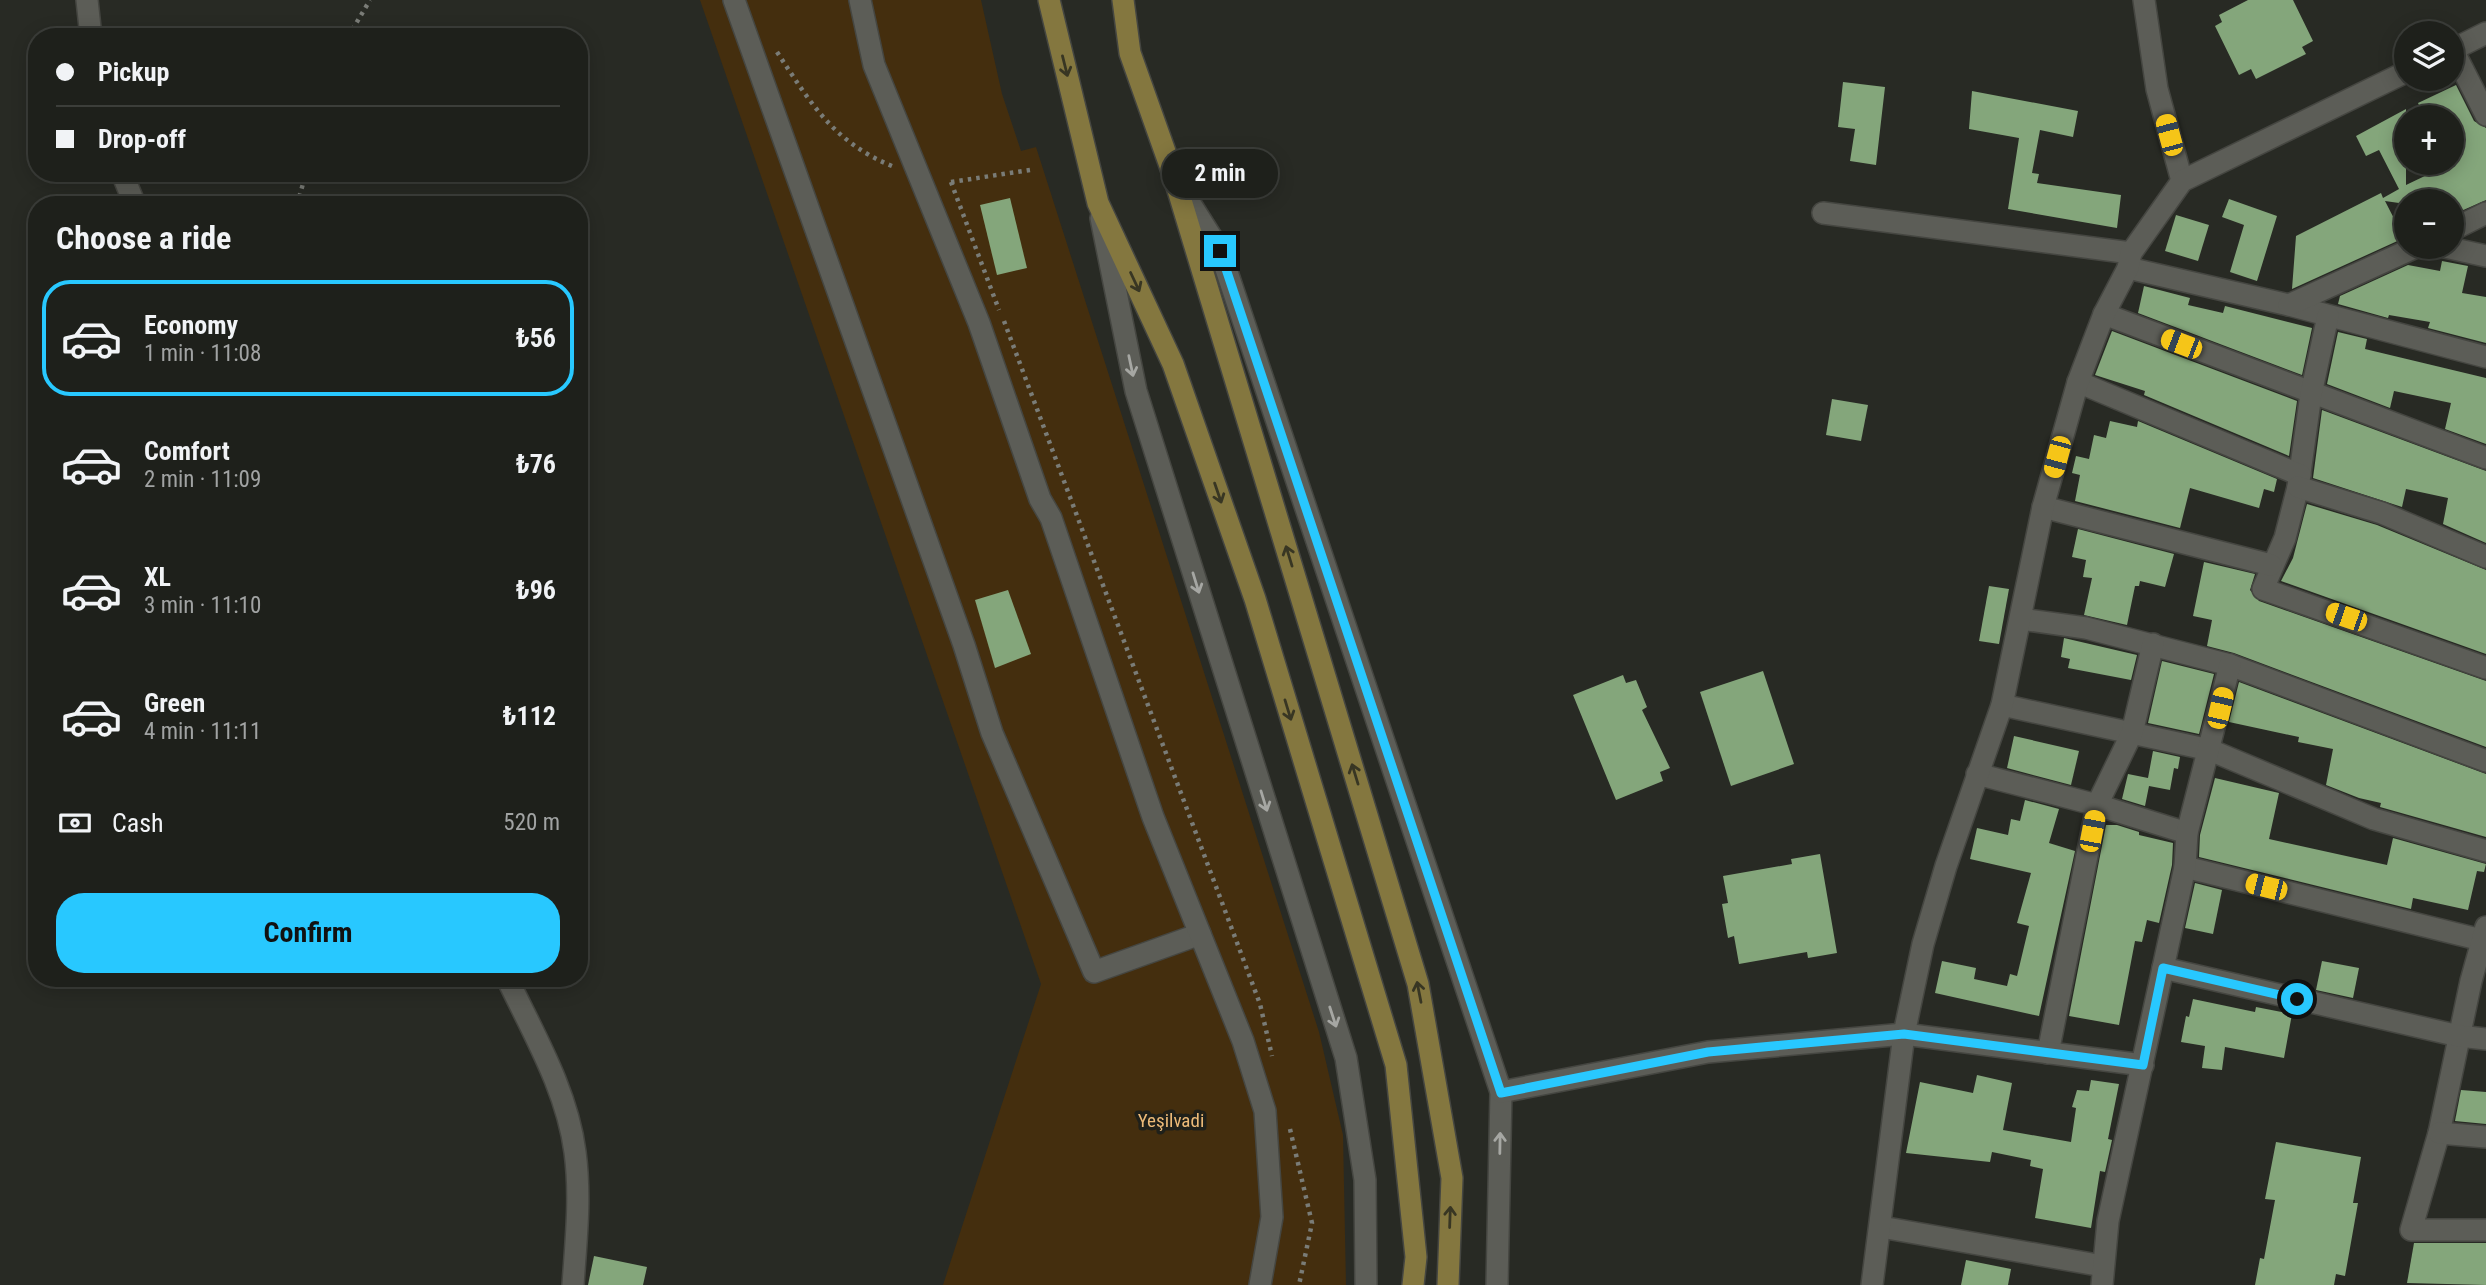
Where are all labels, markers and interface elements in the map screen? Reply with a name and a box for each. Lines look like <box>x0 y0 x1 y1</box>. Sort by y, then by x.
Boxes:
map controls <box>2394 21 2464 259</box>
button: layers <box>2394 21 2464 91</box>
one-way arrow <box>1059 54 1072 77</box>
text: Pickup <box>98 57 169 87</box>
button: + <box>2394 105 2464 175</box>
car <box>2154 112 2185 158</box>
text: Drop-off <box>98 124 186 154</box>
callout: 2 min <box>1162 149 1278 198</box>
text: 2 min <box>1194 160 1246 187</box>
button: − <box>2394 189 2464 259</box>
text: Choose a ride <box>56 219 231 257</box>
route end <box>1204 235 1236 267</box>
one-way arrow <box>1128 271 1142 292</box>
icon: car <box>60 307 123 370</box>
text: Economy <box>144 310 238 340</box>
text: ₺56 <box>516 323 556 353</box>
car <box>2158 327 2205 361</box>
text: 1 min · 11:08 <box>144 340 261 367</box>
one-way arrow <box>1125 354 1138 377</box>
icon: car <box>60 433 123 496</box>
car <box>2042 434 2073 480</box>
text: Comfort <box>144 436 230 466</box>
text: ₺76 <box>516 449 556 479</box>
text: 2 min · 11:09 <box>144 466 261 493</box>
one-way arrow <box>1213 482 1225 504</box>
one-way arrow <box>1281 546 1294 568</box>
icon: car <box>60 559 123 622</box>
text: XL <box>144 562 171 592</box>
one-way arrow <box>1191 572 1204 594</box>
text: ₺96 <box>516 575 556 605</box>
text: 3 min · 11:10 <box>144 592 261 619</box>
car <box>2323 600 2370 634</box>
icon: car <box>60 685 123 748</box>
car <box>2206 685 2235 731</box>
text: Green <box>144 688 205 718</box>
one-way arrow <box>1283 698 1296 720</box>
text: ₺112 <box>503 701 556 731</box>
text: 4 min · 11:11 <box>144 718 261 745</box>
one-way arrow <box>1347 763 1360 785</box>
one-way arrow <box>1259 789 1271 811</box>
icon: cash <box>56 804 94 842</box>
text: Cash <box>112 808 164 838</box>
car <box>2078 808 2107 854</box>
text: 520 m <box>503 809 560 836</box>
car <box>2244 872 2289 902</box>
button: Confirm <box>56 893 560 973</box>
one-way arrow <box>1412 981 1426 1004</box>
route start <box>2281 983 2313 1015</box>
one-way arrow <box>1328 1006 1340 1028</box>
park label: Yeşilvadi <box>1138 1109 1204 1132</box>
one-way arrow <box>1493 1132 1506 1155</box>
one-way arrow <box>1444 1206 1457 1229</box>

